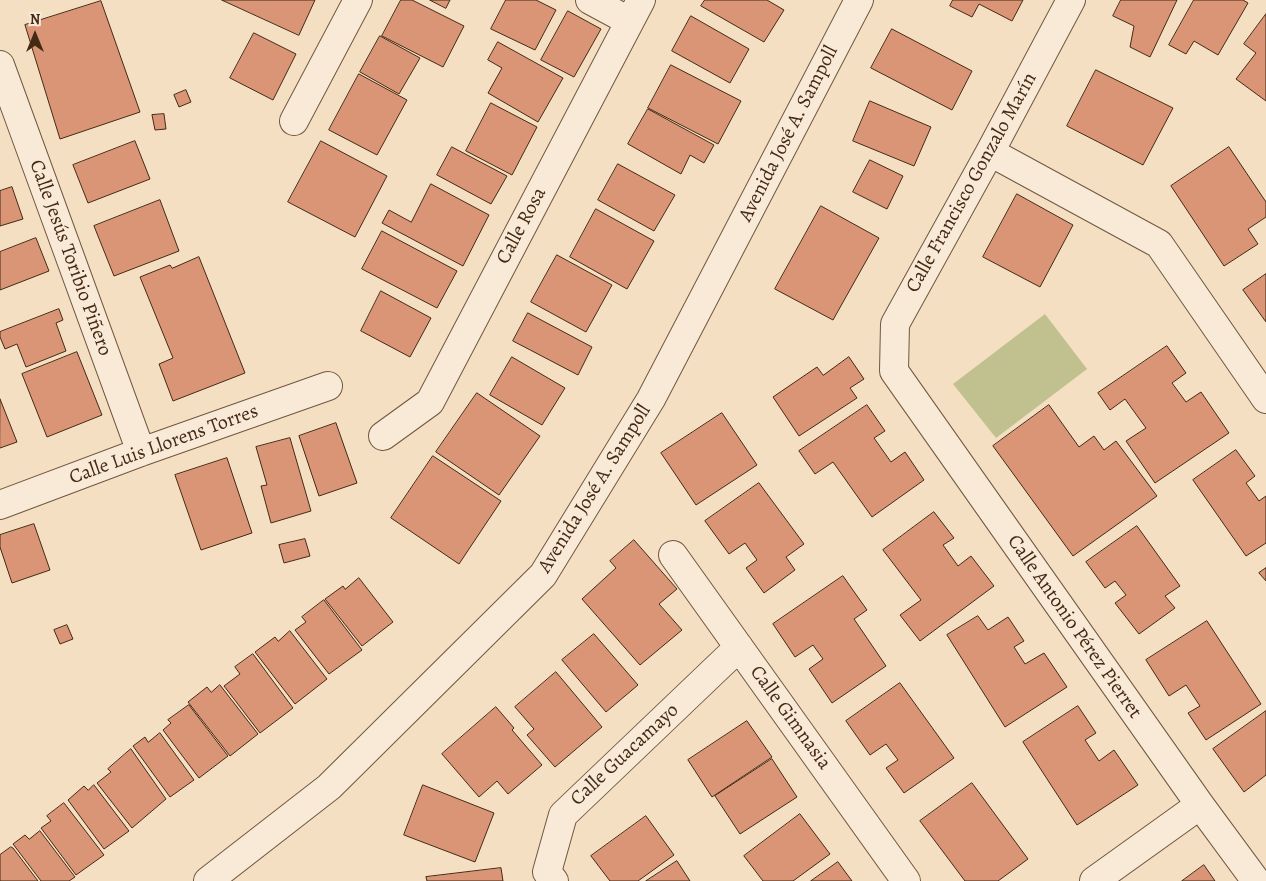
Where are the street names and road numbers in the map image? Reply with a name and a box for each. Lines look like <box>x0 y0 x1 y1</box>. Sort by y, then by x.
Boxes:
street label: Avenida José A. Sampoll <box>734 42 844 226</box>
street label: Calle Francisco Gonzalo Marín <box>901 69 1043 297</box>
street label: Calle Jesús Toribio Piñero <box>23 157 117 359</box>
street label: Calle Rosa <box>492 184 552 268</box>
street label: Calle Luis Llorens Torres <box>66 400 262 490</box>
street label: Avenida José A. Sampoll <box>533 400 657 578</box>
street label: Calle Antonio Pérez Pierret <box>1001 531 1147 723</box>
street label: Calle Gimnasia <box>744 661 836 775</box>
street label: Calle Guacamayo <box>566 699 684 811</box>

